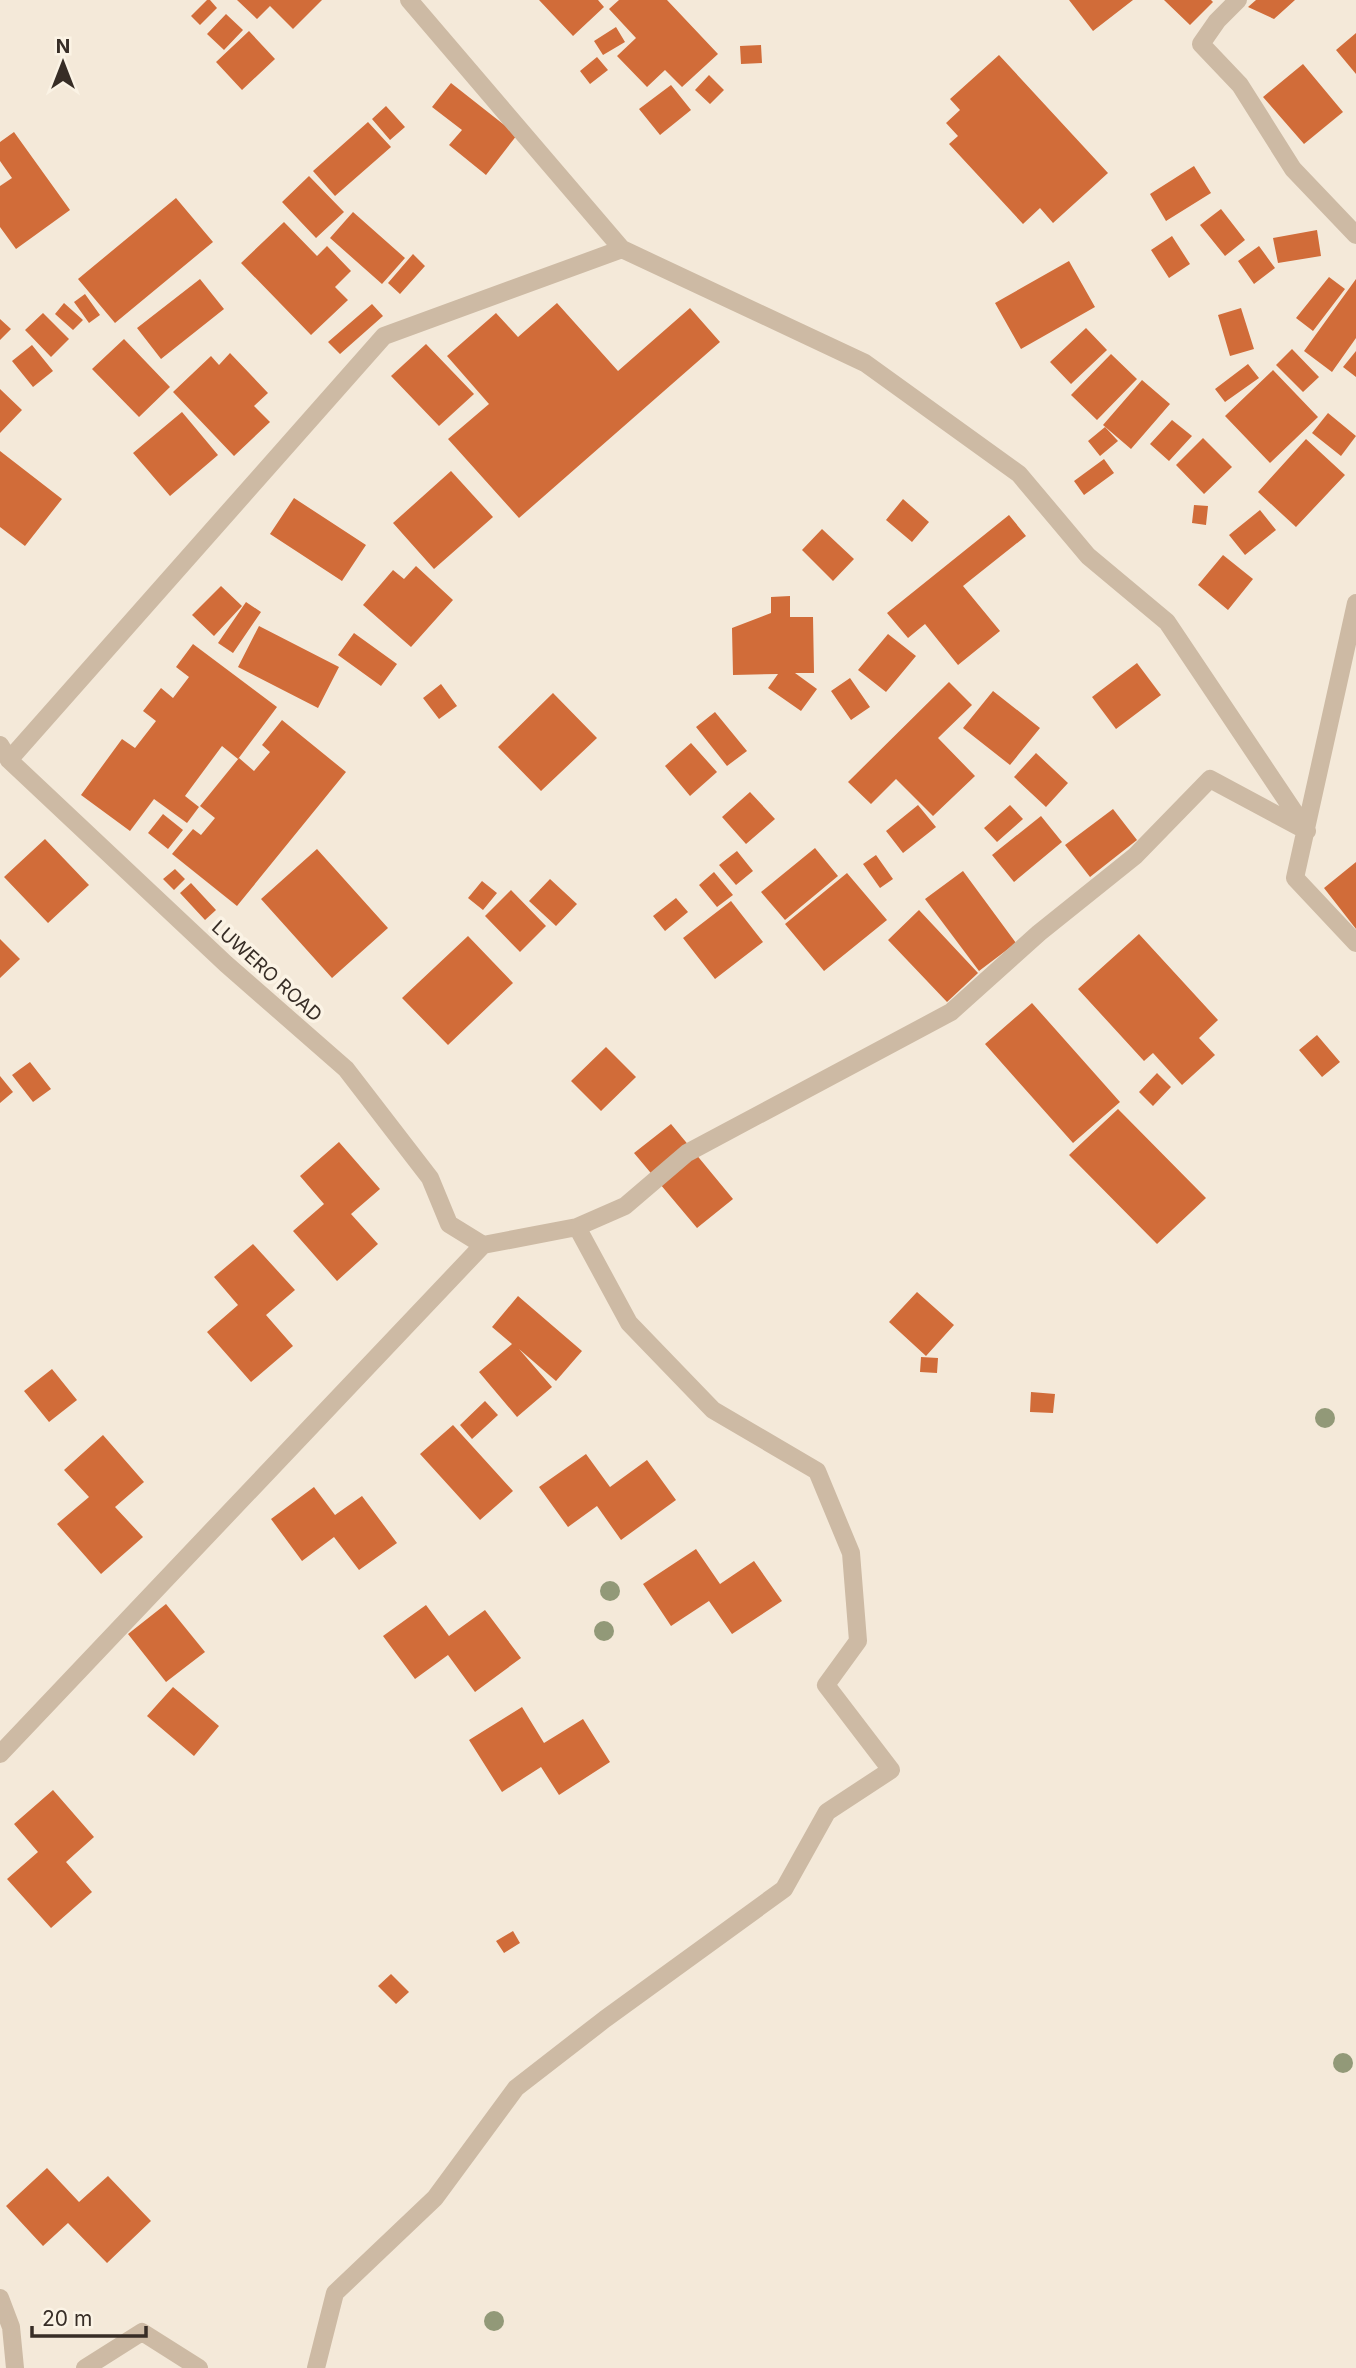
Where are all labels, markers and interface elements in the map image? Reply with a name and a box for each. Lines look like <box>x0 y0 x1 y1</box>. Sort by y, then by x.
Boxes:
north arrow <box>28 28 98 98</box>
text: N <box>56 35 70 58</box>
street label: LUWERO ROAD <box>207 916 327 1026</box>
scale bar <box>32 2294 145 2338</box>
text: 20 m <box>42 2306 92 2331</box>

